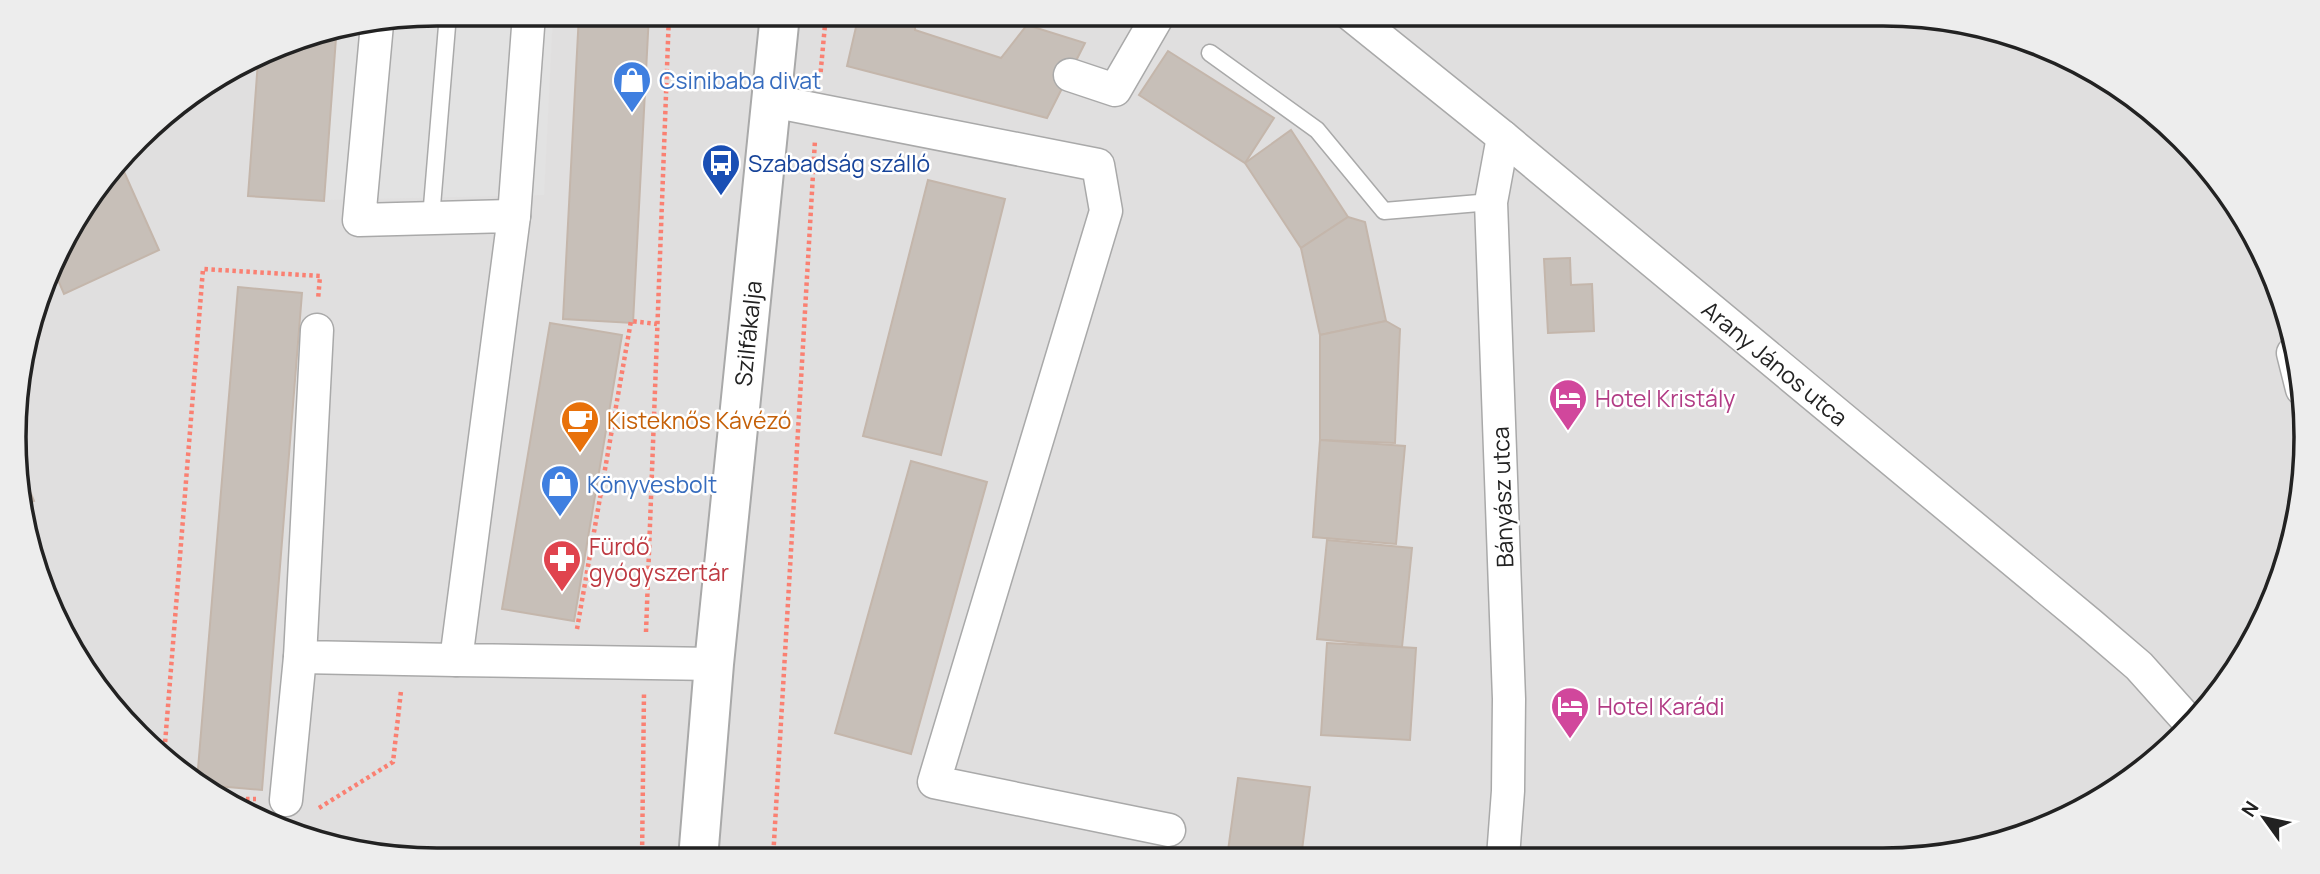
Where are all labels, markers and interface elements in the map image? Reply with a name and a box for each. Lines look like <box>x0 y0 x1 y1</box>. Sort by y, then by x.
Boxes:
shop icon: Csinibaba divat <box>611 59 653 114</box>
place label: Csinibaba divat <box>659 64 821 96</box>
bus stop icon: Szabadság szálló <box>700 142 742 197</box>
place label: Szabadság szálló <box>748 147 930 179</box>
street label: Szilfákalja <box>726 279 769 388</box>
street label: Arany János utca <box>1696 293 1855 433</box>
hotel icon: Hotel Kristály <box>1547 377 1589 432</box>
place label: Hotel Kristály <box>1595 382 1735 414</box>
cafe icon: Kisteknős Kávézó <box>559 399 601 454</box>
place label: Kisteknős Kávézó <box>607 404 791 436</box>
street label: Bányász utca <box>1484 426 1520 568</box>
shop icon: Könyvesbolt <box>539 463 581 518</box>
place label: Könyvesbolt <box>587 468 717 500</box>
place label: Fürdő gyógyszertár <box>589 530 729 588</box>
pharmacy icon: Fürdő gyógyszertár <box>541 538 583 593</box>
hotel icon: Hotel Karádi <box>1549 685 1591 740</box>
place label: Hotel Karádi <box>1597 690 1725 722</box>
north arrow <box>2229 783 2299 853</box>
text: N <box>2235 796 2264 822</box>

